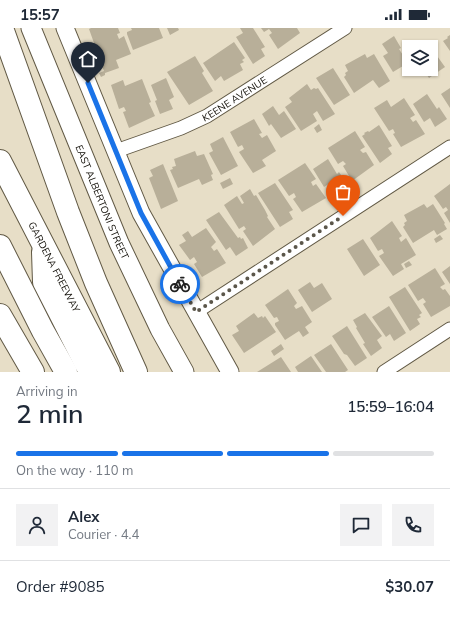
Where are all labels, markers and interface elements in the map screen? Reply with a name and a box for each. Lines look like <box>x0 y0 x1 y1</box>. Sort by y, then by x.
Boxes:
text: 15:57 <box>20 5 60 24</box>
map controls <box>402 40 438 76</box>
button: layers <box>402 40 438 76</box>
pin <box>71 42 105 83</box>
icon: home <box>77 48 99 70</box>
street label: KEENE AVENUE <box>200 73 269 124</box>
street label: EAST ALBERTONI STREET <box>73 143 132 261</box>
pin <box>326 175 360 216</box>
icon: bag <box>332 181 354 203</box>
street label: GARDENA FREEWAY <box>26 219 84 315</box>
courier <box>160 264 200 304</box>
icon: bike <box>169 273 191 295</box>
text: Arriving in <box>16 383 78 399</box>
text: 2 min <box>16 397 84 430</box>
text: 15:59–16:04 <box>347 397 434 416</box>
text: On the way · 110 m <box>16 462 133 478</box>
button: person <box>16 504 58 546</box>
button: chat <box>340 504 382 546</box>
button: phone <box>392 504 434 546</box>
text: Alex <box>68 507 100 526</box>
text: Courier · 4.4 <box>68 526 139 542</box>
text: Order #9085 <box>16 577 104 596</box>
text: $30.07 <box>385 577 434 596</box>

